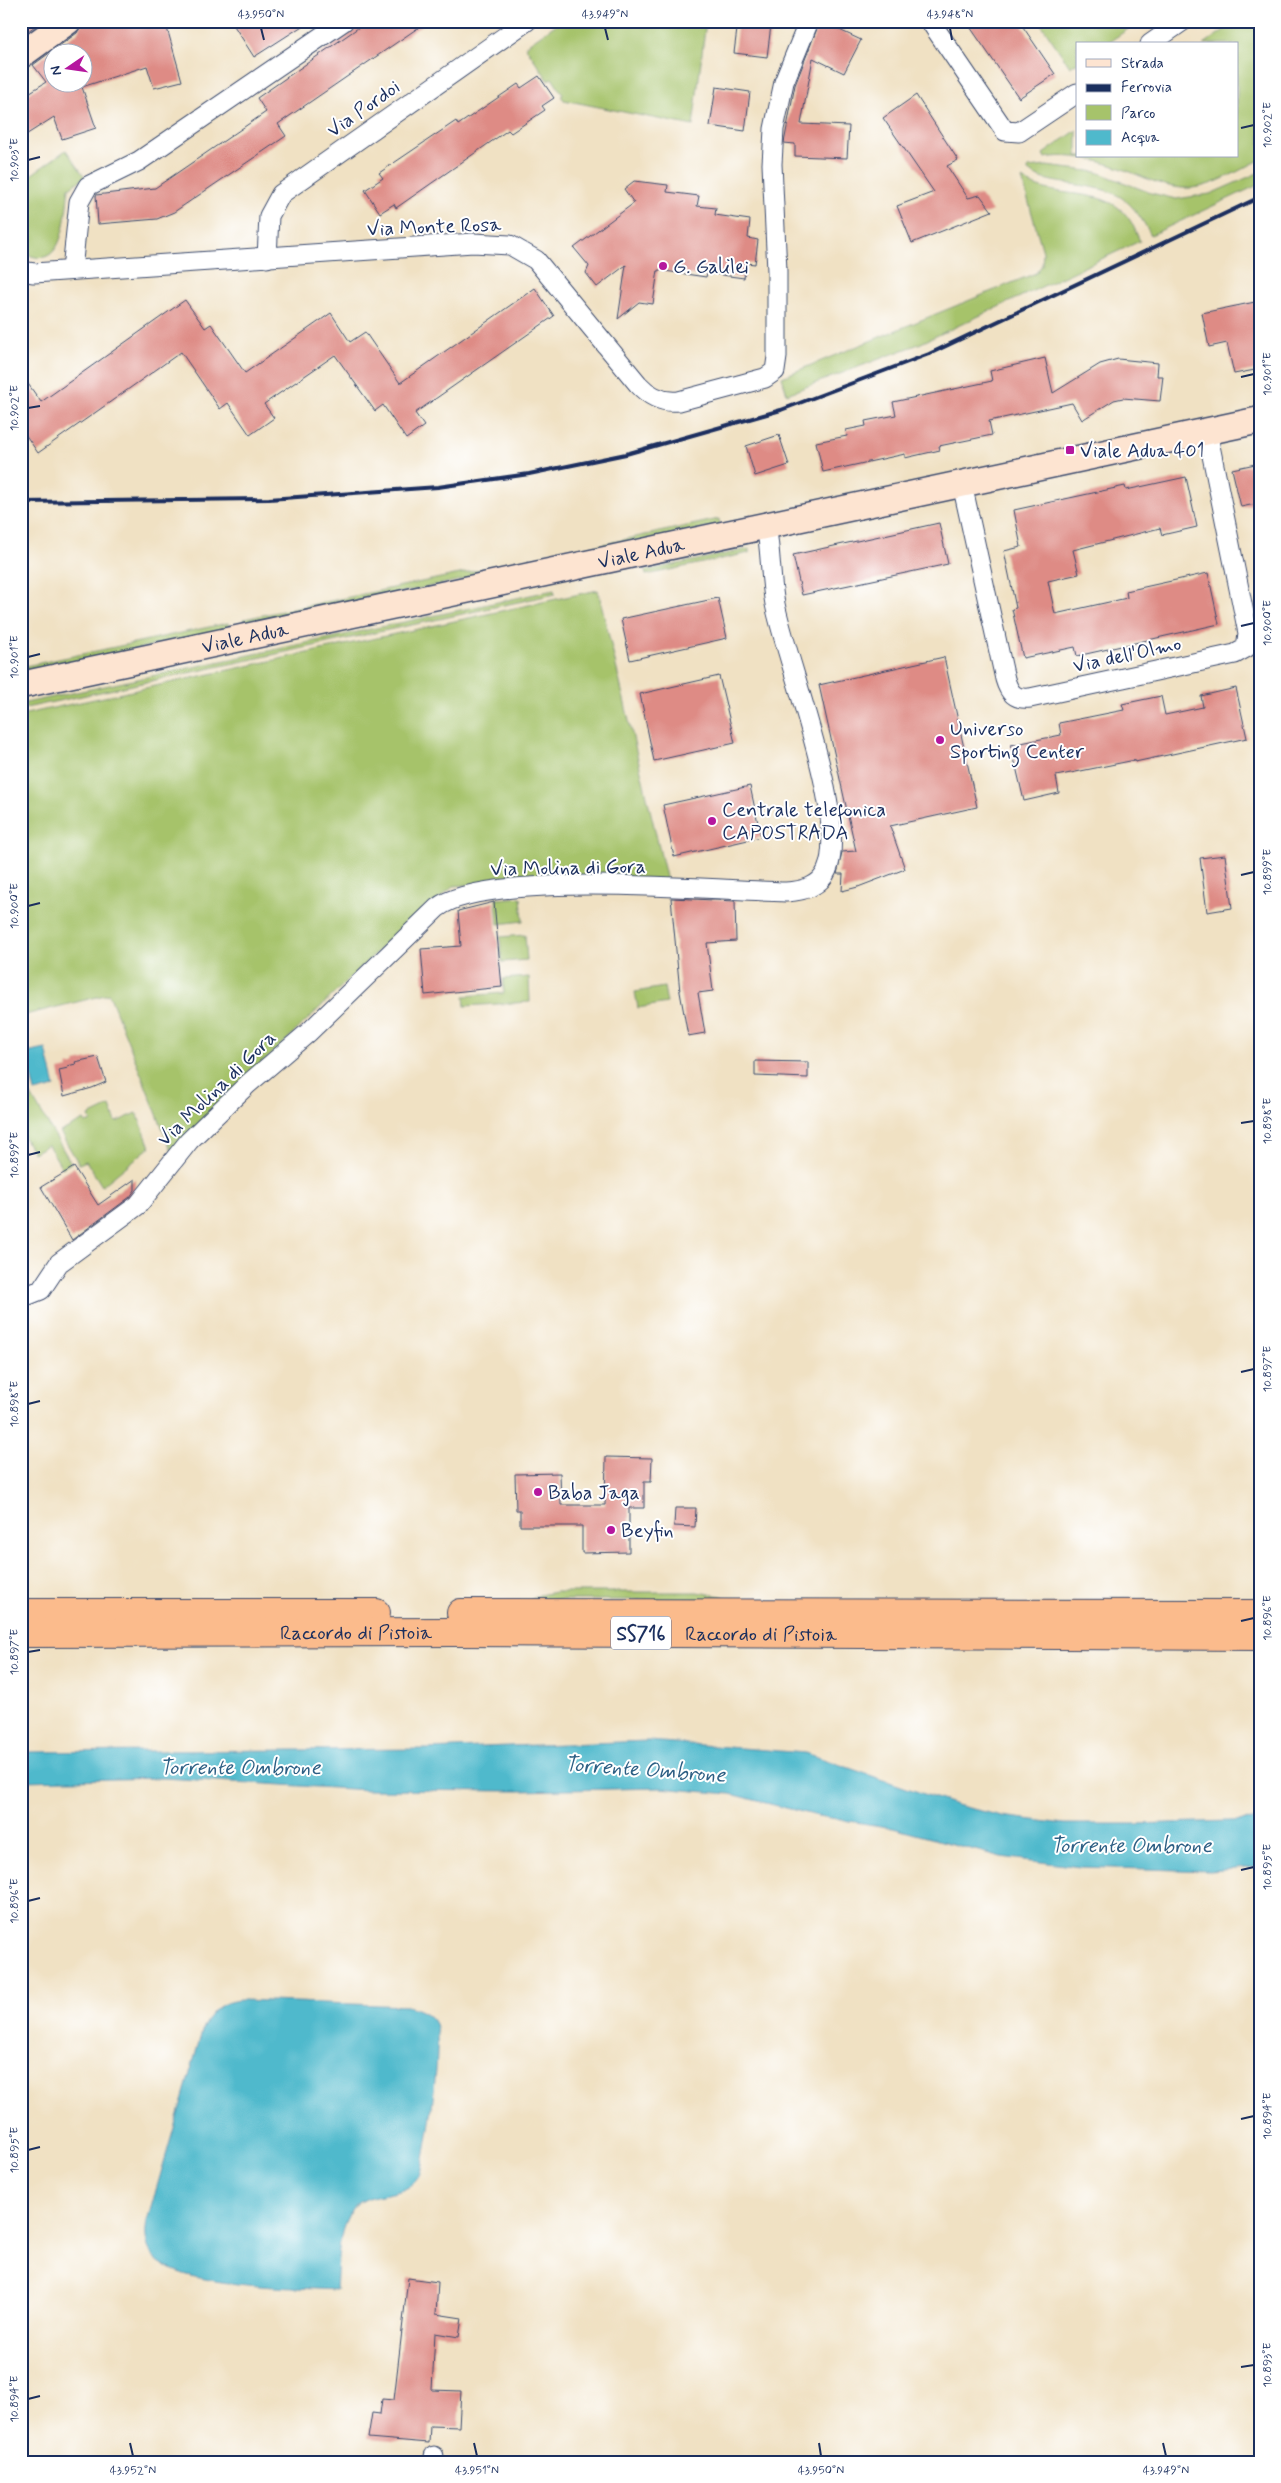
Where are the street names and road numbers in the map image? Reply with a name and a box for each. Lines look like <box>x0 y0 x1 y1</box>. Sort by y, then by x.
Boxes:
street label: Via Pordoi <box>322 74 406 144</box>
street label: Via Monte Rosa <box>366 212 503 243</box>
street label: Viale Adua <box>595 531 688 576</box>
street label: Viale Adua <box>199 616 292 661</box>
street label: Via dell'Olmo <box>1071 631 1184 680</box>
street label: Via Molina di Gora <box>490 854 646 883</box>
street label: Via Molina di Gora <box>152 1025 282 1153</box>
road number: SS716 <box>611 1616 671 1650</box>
street label: Raccordo di Pistoia <box>280 1620 433 1647</box>
street label: Raccordo di Pistoia <box>685 1621 838 1649</box>

